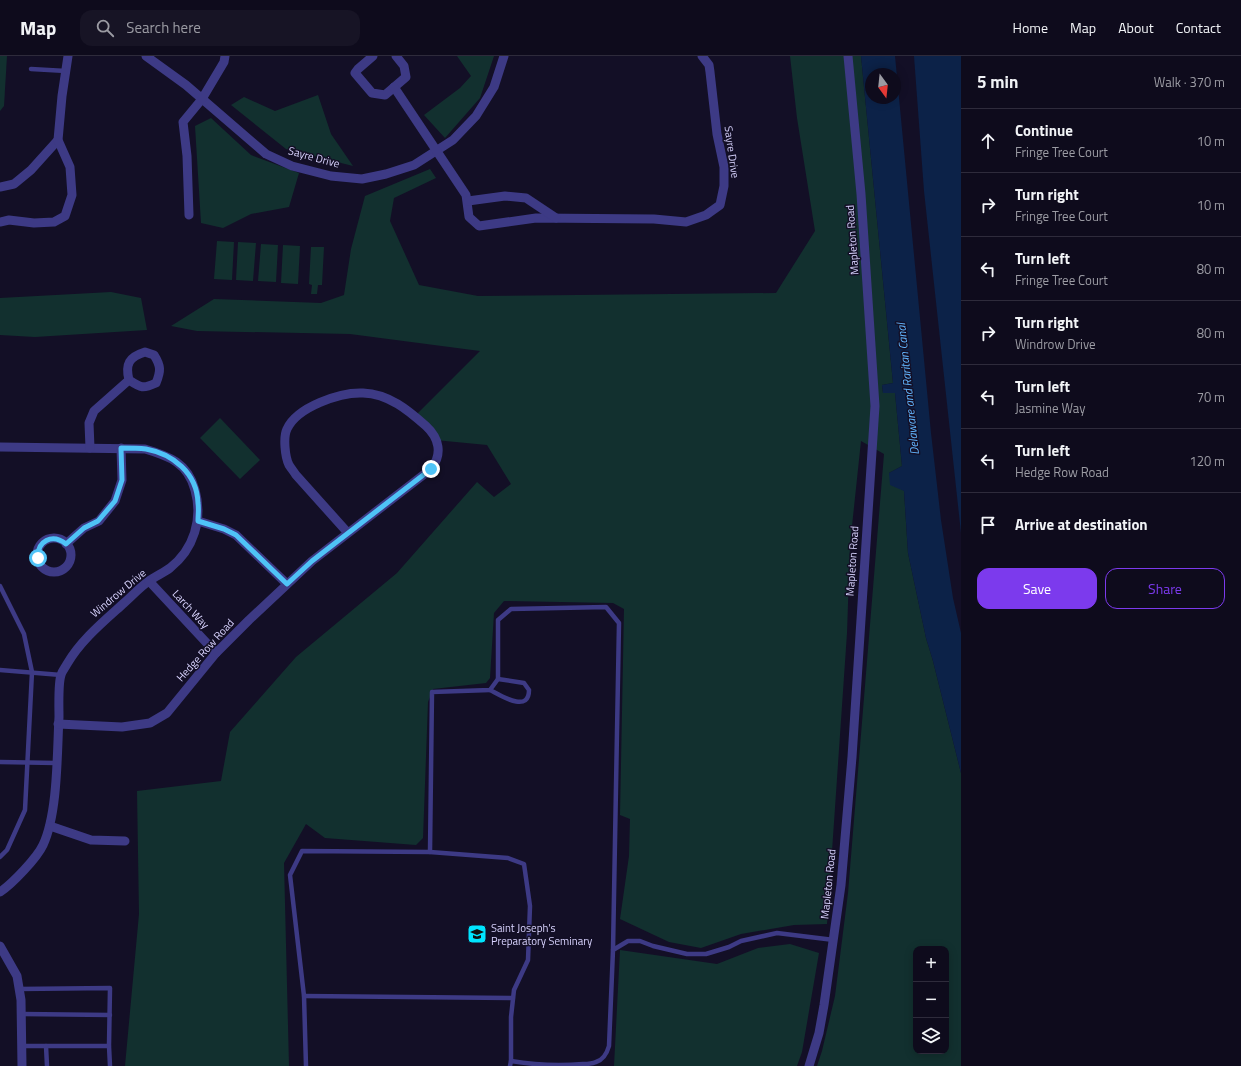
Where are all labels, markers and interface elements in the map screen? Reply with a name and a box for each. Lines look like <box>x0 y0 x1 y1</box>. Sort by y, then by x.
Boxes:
search box <box>80 10 360 46</box>
text: Map <box>20 13 56 42</box>
text: Search here <box>126 16 201 39</box>
icon: search <box>94 17 116 39</box>
text: Home <box>1013 17 1048 38</box>
text: Map <box>1070 17 1096 38</box>
text: About <box>1118 17 1154 38</box>
text: Contact <box>1176 17 1221 38</box>
north arrow <box>865 68 901 104</box>
text: 5 min <box>977 69 1018 95</box>
text: Walk · 370 m <box>1154 72 1225 92</box>
text: Continue <box>1015 119 1073 142</box>
street label: Sayre Drive <box>720 125 744 180</box>
icon: ahead <box>977 130 999 152</box>
text: 10 m <box>1197 131 1225 151</box>
street label: Sayre Drive <box>287 142 342 172</box>
text: Fringe Tree Court <box>1015 142 1108 162</box>
text: Turn right <box>1015 183 1079 206</box>
icon: right <box>977 194 999 216</box>
text: 10 m <box>1197 195 1225 215</box>
street label: Mapleton Road <box>842 204 862 276</box>
text: Fringe Tree Court <box>1015 206 1108 226</box>
text: Turn left <box>1015 247 1070 270</box>
icon: left <box>977 258 999 280</box>
text: 80 m <box>1197 259 1225 279</box>
text: Fringe Tree Court <box>1015 270 1108 290</box>
text: Turn right <box>1015 311 1079 334</box>
water label: Delaware and Raritan Canal <box>891 321 924 456</box>
icon: right <box>977 322 999 344</box>
text: 80 m <box>1197 323 1225 343</box>
text: Windrow Drive <box>1015 334 1096 354</box>
text: Turn left <box>1015 375 1070 398</box>
icon: left <box>977 386 999 408</box>
text: 70 m <box>1197 387 1225 407</box>
text: Jasmine Way <box>1015 398 1086 418</box>
text: Turn left <box>1015 439 1070 462</box>
icon: left <box>977 450 999 472</box>
text: 120 m <box>1189 451 1225 471</box>
route end <box>422 460 440 478</box>
text: Hedge Row Road <box>1015 462 1109 482</box>
text: Arrive at destination <box>1015 513 1148 536</box>
icon: arrive <box>977 514 999 536</box>
street label: Mapleton Road <box>842 525 862 597</box>
route start <box>29 549 47 567</box>
street label: Windrow Drive <box>87 565 150 621</box>
button: Save <box>977 568 1097 609</box>
button: Share <box>1105 568 1225 609</box>
street label: Larch Way <box>169 586 214 632</box>
street label: Hedge Row Road <box>172 615 238 685</box>
street label: Mapleton Road <box>816 848 840 920</box>
place label: Saint Joseph's Preparatory Seminary <box>491 920 593 949</box>
school or university icon: Saint Joseph's Preparatory Seminary <box>466 923 488 945</box>
map controls <box>913 946 949 1054</box>
button: + <box>913 946 949 982</box>
button: − <box>913 982 949 1018</box>
button: layers <box>913 1018 949 1054</box>

